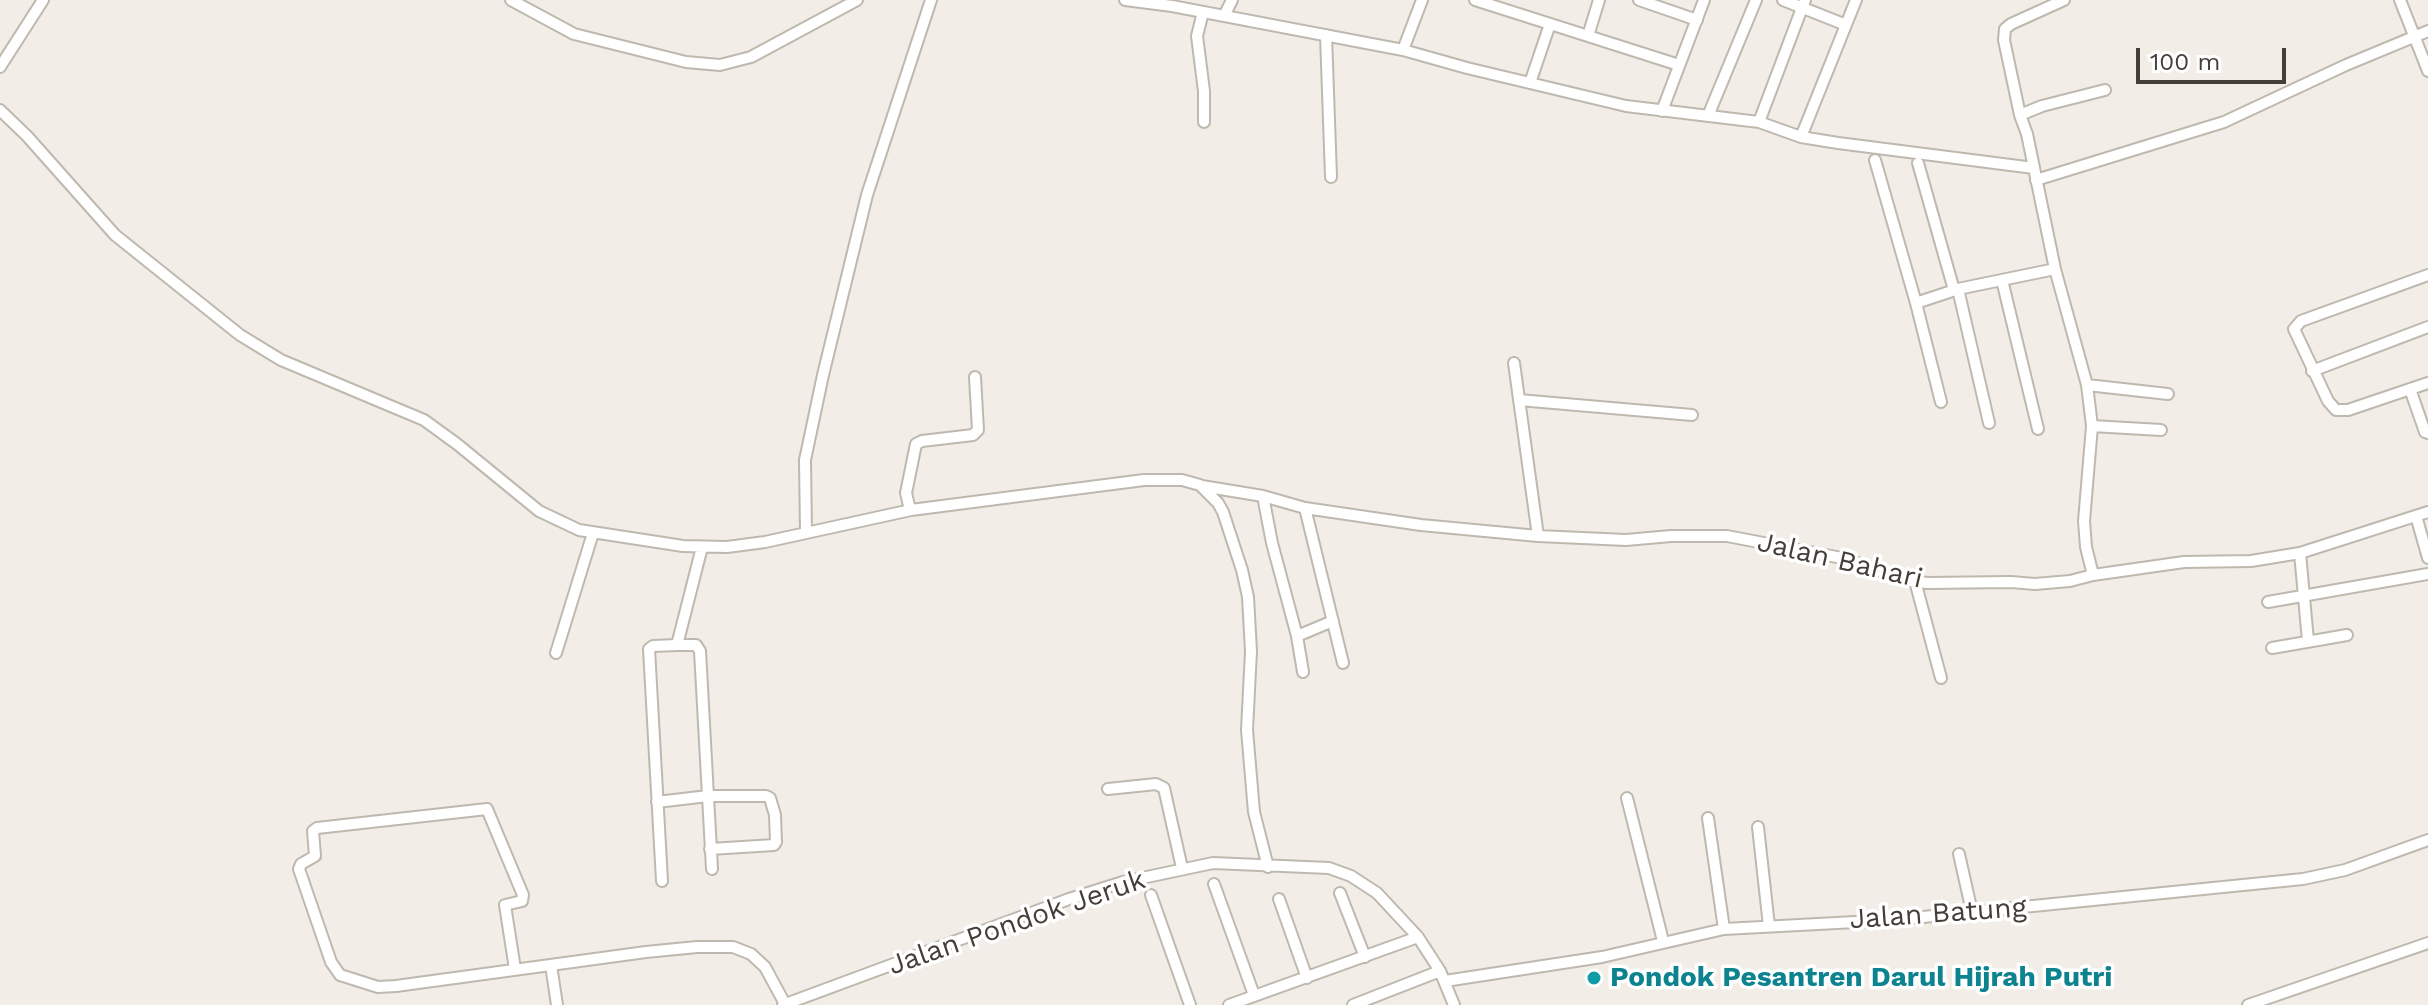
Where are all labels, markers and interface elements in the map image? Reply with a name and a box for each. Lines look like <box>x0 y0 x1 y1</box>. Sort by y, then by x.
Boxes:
scale bar <box>2140 32 2290 82</box>
text: 100 m <box>2150 48 2220 76</box>
street label: Jalan Bahari <box>1754 526 1926 596</box>
street label: Jalan Pondok Jeruk <box>884 863 1150 983</box>
street label: Jalan Batung <box>1848 891 2028 937</box>
place label: Pondok Pesantren Darul Hijrah Putri <box>1610 961 2112 995</box>
marker: Pondok Pesantren Darul Hijrah Putri <box>1585 969 1603 987</box>

